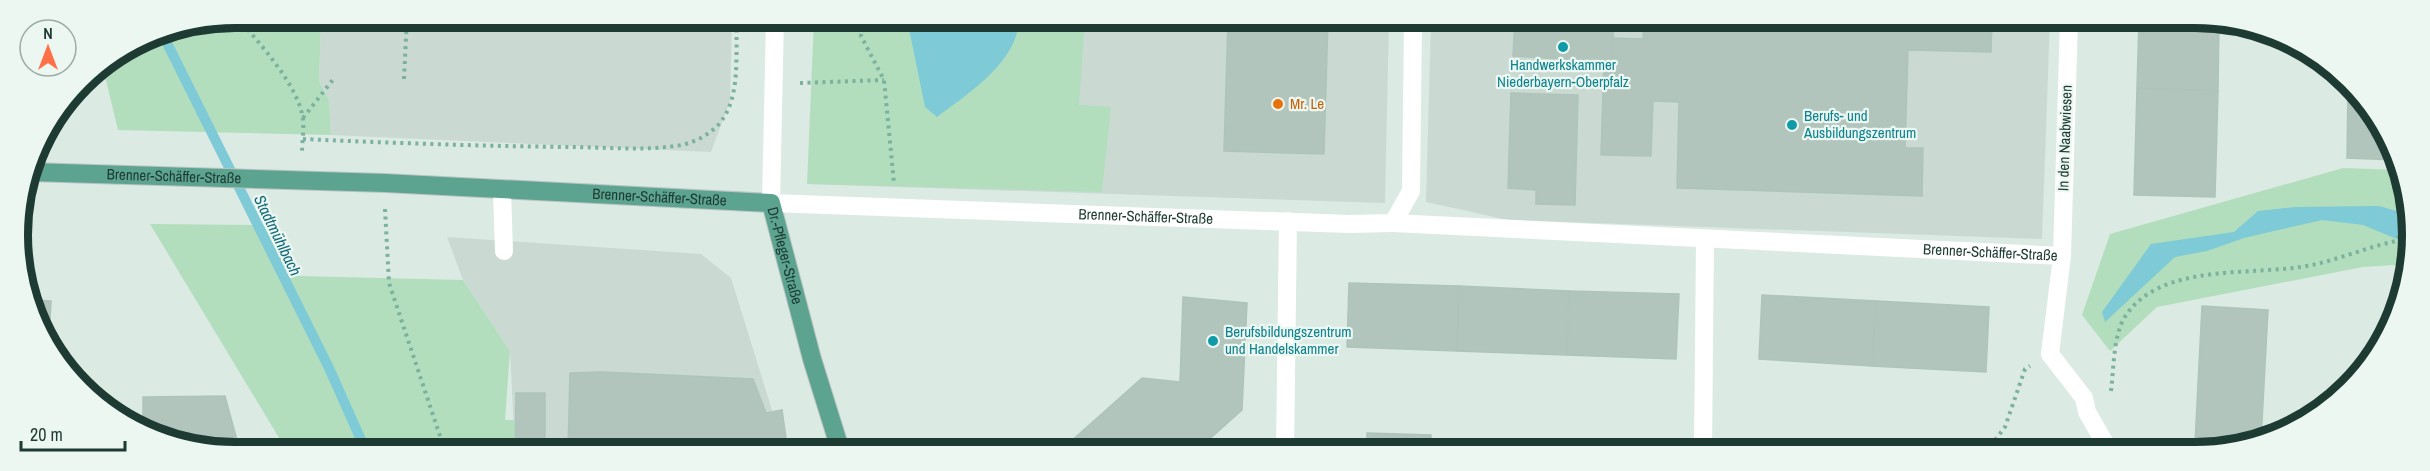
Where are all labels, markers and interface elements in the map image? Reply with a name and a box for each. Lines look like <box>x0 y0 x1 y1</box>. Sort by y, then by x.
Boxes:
north arrow <box>18 18 78 78</box>
text: N <box>43 22 53 44</box>
marker: Handwerkskammer Niederbayern-Oberpfalz <box>1556 40 1570 54</box>
place label: Handwerkskammer Niederbayern-Oberpfalz <box>1497 54 1629 92</box>
street label: In den Naabwiesen <box>2052 85 2077 191</box>
place label: Mr. Le <box>1290 93 1324 114</box>
marker: Mr. Le <box>1271 97 1285 111</box>
place label: Berufs- und Ausbildungszentrum <box>1803 105 1916 143</box>
marker: Berufs- und Ausbildungszentrum <box>1785 118 1799 132</box>
street label: Brenner-Schäffer-Straße <box>106 163 242 189</box>
street label: Brenner-Schäffer-Straße <box>592 183 727 211</box>
water label: Stadtmühlbach <box>249 191 307 279</box>
street label: Brenner-Schäffer-Straße <box>1078 203 1214 229</box>
street label: Dr.-Pfleger-Straße <box>762 204 808 307</box>
street label: Brenner-Schäffer-Straße <box>1923 238 2058 266</box>
place label: Berufsbildungszentrum und Handelskammer <box>1225 321 1351 359</box>
marker: Berufsbildungszentrum und Handelskammer <box>1206 334 1220 348</box>
scale bar <box>21 414 124 452</box>
text: 20 m <box>30 422 63 447</box>

